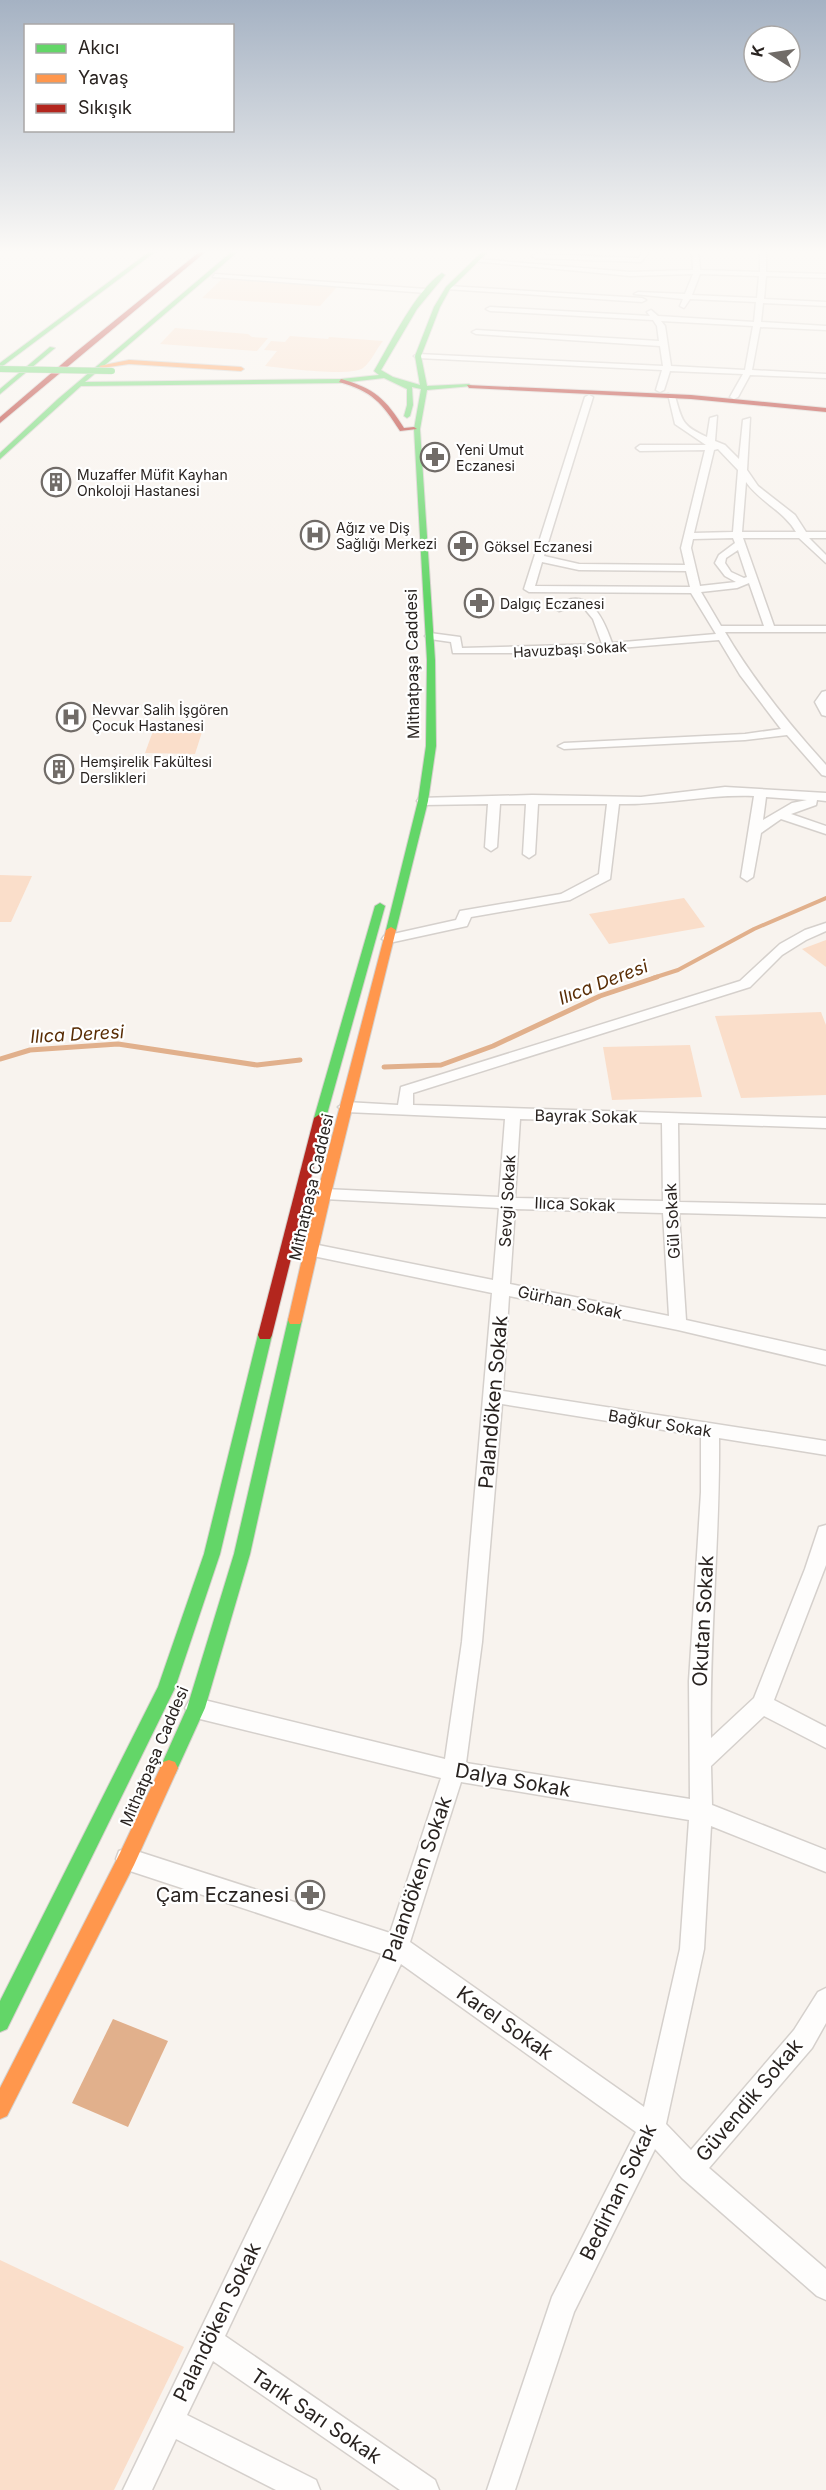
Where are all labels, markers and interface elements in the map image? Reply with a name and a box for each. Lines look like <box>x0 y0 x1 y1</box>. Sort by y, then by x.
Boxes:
legend <box>24 24 234 132</box>
north arrow <box>742 24 802 84</box>
text: Akıcı <box>78 37 119 58</box>
text: K <box>746 43 768 59</box>
text: Yavaş <box>78 67 128 88</box>
text: Sıkışık <box>78 97 132 118</box>
pharmacy icon: Yeni Umut Eczanesi <box>419 441 451 473</box>
place label: Yeni Umut Eczanesi <box>456 441 524 474</box>
building icon: Muzaffer Müfit Kayhan Onkoloji Hastanesi <box>40 466 72 498</box>
place label: Muzaffer Müfit Kayhan Onkoloji Hastanesi <box>77 466 228 499</box>
hospital icon: Ağız ve Diş Sağlığı Merkezi <box>299 519 331 551</box>
place label: Ağız ve Diş Sağlığı Merkezi <box>336 519 437 552</box>
pharmacy icon: Göksel Eczanesi <box>447 530 479 562</box>
place label: Göksel Eczanesi <box>484 538 592 555</box>
pharmacy icon: Dalgıç Eczanesi <box>463 587 495 619</box>
street label: Mithatpaşa Caddesi <box>401 589 423 739</box>
place label: Dalgıç Eczanesi <box>500 595 604 612</box>
street label: Havuzbaşı Sokak <box>513 638 628 660</box>
hospital icon: Nevvar Salih İşgören Çocuk Hastanesi <box>55 701 87 733</box>
place label: Nevvar Salih İşgören Çocuk Hastanesi <box>92 701 229 734</box>
building icon: Hemşirelik Fakültesi Derslikleri <box>43 753 75 785</box>
place label: Hemşirelik Fakültesi Derslikleri <box>80 753 212 786</box>
water label: Ilıca Deresi <box>555 955 651 1009</box>
water label: Ilıca Deresi <box>29 1021 125 1047</box>
street label: Bayrak Sokak <box>534 1105 638 1127</box>
street label: Mithatpaşa Caddesi <box>284 1112 338 1262</box>
street label: Sevgi Sokak <box>495 1154 519 1248</box>
street label: Gül Sokak <box>660 1182 684 1260</box>
street label: Ilıca Sokak <box>534 1193 616 1215</box>
street label: Gürhan Sokak <box>516 1281 624 1323</box>
street label: Palandöken Sokak <box>473 1314 513 1490</box>
street label: Bağkur Sokak <box>607 1405 713 1441</box>
street label: Okutan Sokak <box>688 1555 718 1687</box>
street label: Mithatpaşa Caddesi <box>115 1683 193 1829</box>
street label: Dalya Sokak <box>453 1758 573 1802</box>
street label: Palandöken Sokak <box>377 1793 457 1965</box>
pharmacy icon: Çam Eczanesi <box>294 1879 326 1911</box>
place label: Çam Eczanesi <box>156 1883 289 1907</box>
street label: Karel Sokak <box>452 1981 558 2065</box>
street label: Güvendik Sokak <box>691 2034 807 2166</box>
street label: Bedirhan Sokak <box>575 2120 661 2264</box>
street label: Palandöken Sokak <box>168 2239 266 2405</box>
street label: Tarık Sarı Sokak <box>246 2363 386 2469</box>

